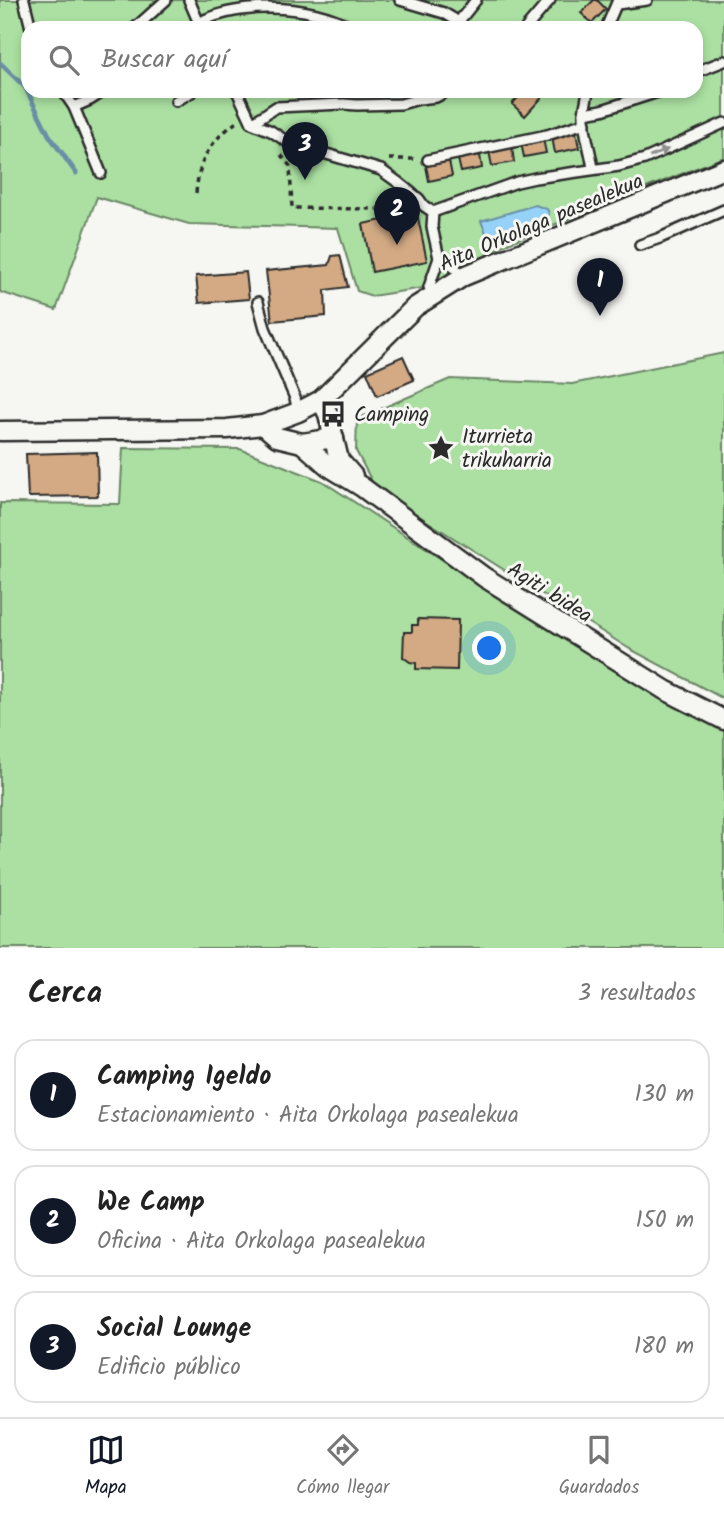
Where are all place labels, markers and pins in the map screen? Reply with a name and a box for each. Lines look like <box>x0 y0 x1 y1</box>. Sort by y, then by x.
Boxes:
pin: 3 <box>282 122 328 180</box>
pin: 2 <box>374 187 420 245</box>
pin: 1 <box>577 258 623 316</box>
bus stop icon: Camping <box>318 399 348 429</box>
place label: Camping <box>354 399 429 432</box>
place label: Iturrieta trikuharria <box>462 421 552 478</box>
place icon: Iturrieta trikuharria <box>426 433 456 463</box>

